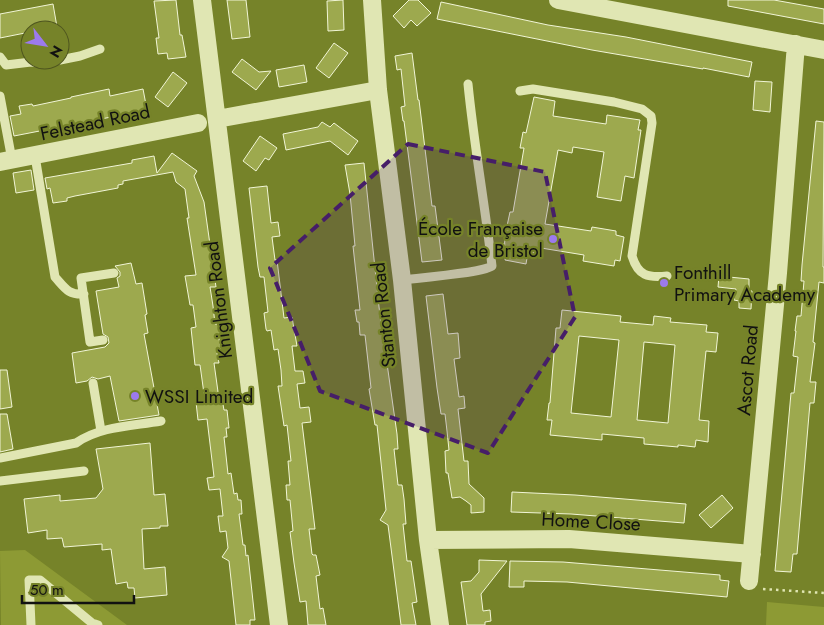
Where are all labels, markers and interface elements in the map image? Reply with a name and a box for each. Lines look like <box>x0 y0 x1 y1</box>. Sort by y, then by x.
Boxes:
north arrow <box>20 20 70 70</box>
text: N <box>45 42 68 62</box>
street label: Felstead Road <box>38 98 153 147</box>
place label: École Française de Bristol <box>418 215 543 264</box>
marker: École Française de Bristol <box>547 233 559 245</box>
street label: Knighton Road <box>198 240 239 360</box>
place label: Fonthill Primary Academy <box>674 259 816 308</box>
street label: Stanton Road <box>365 261 402 369</box>
marker: Fonthill Primary Academy <box>658 277 670 289</box>
street label: Ascot Road <box>730 324 765 417</box>
place label: WSSI Limited <box>145 383 253 410</box>
marker: WSSI Limited <box>129 390 141 402</box>
street label: Home Close <box>541 505 642 538</box>
scale bar <box>22 572 135 604</box>
text: 50 m <box>30 579 64 601</box>

